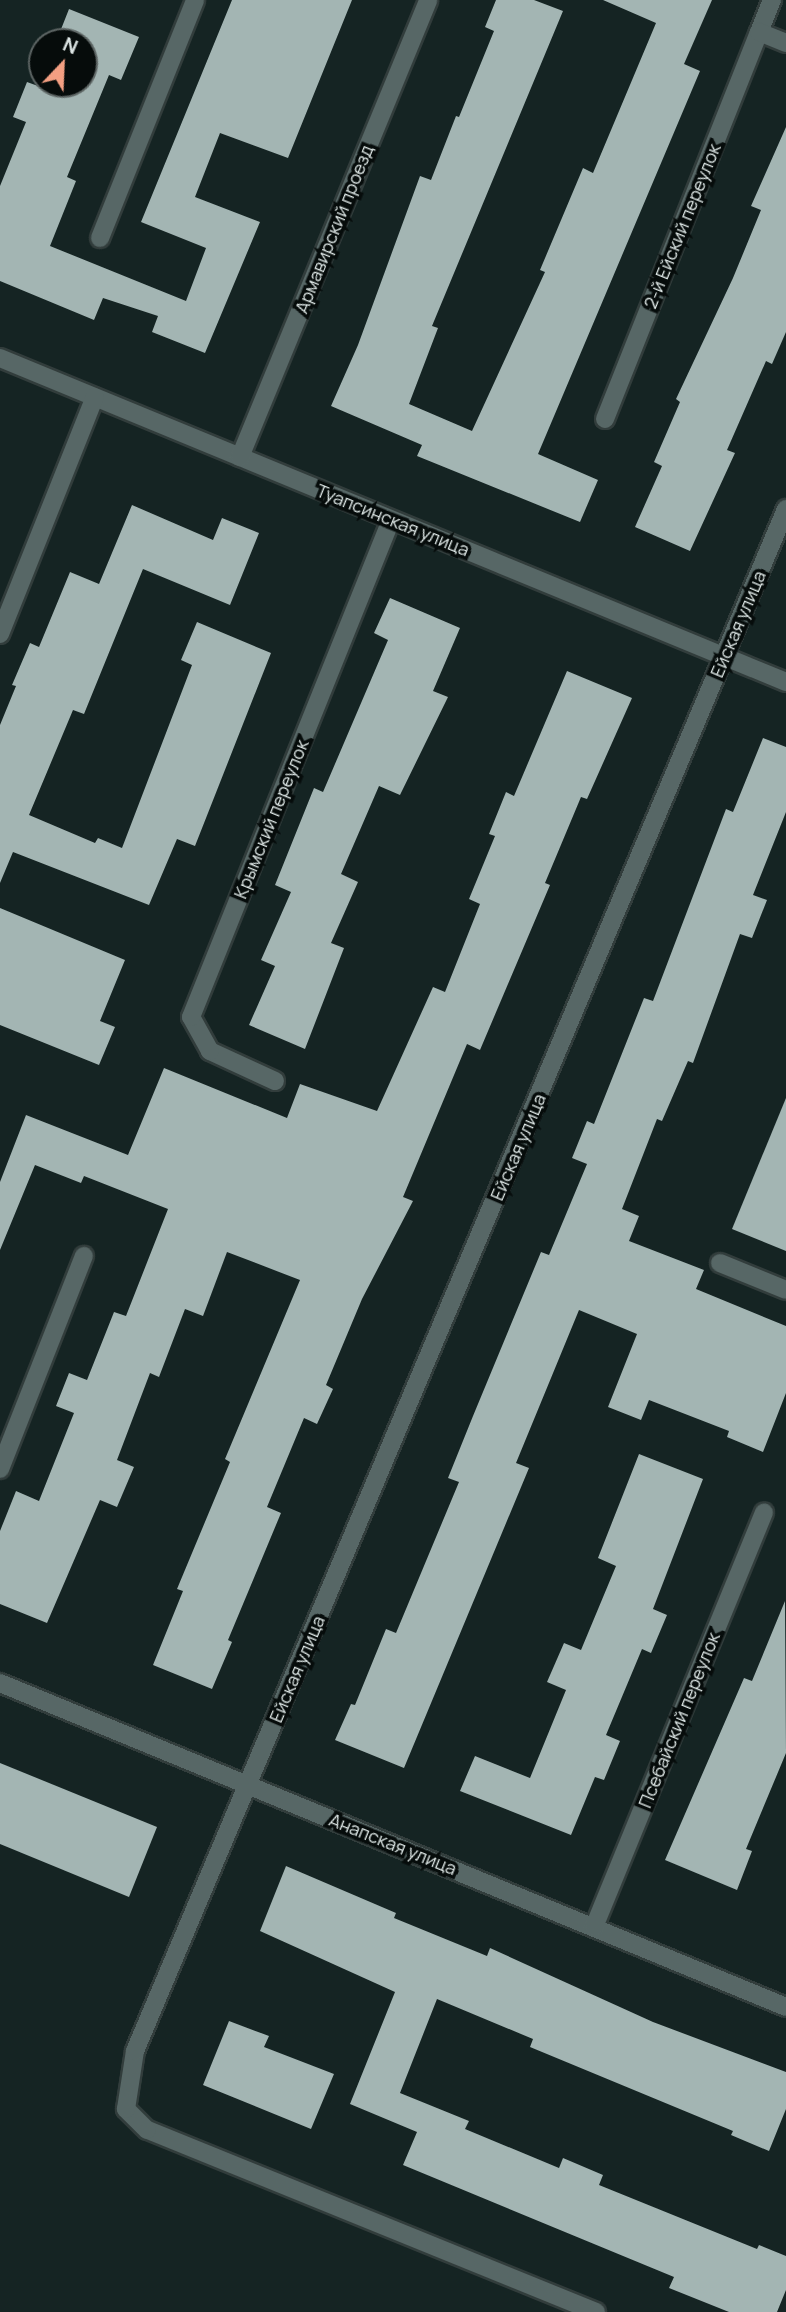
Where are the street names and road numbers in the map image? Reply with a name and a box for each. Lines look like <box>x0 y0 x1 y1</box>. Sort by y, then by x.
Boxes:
street label: 2-й Ейский переулок <box>639 140 725 312</box>
street label: Армавирский проезд <box>290 142 378 316</box>
street label: Туапсинская улица <box>313 479 473 561</box>
street label: Ейская улица <box>706 567 770 681</box>
street label: Крымский переулок <box>229 736 313 902</box>
street label: Ейская улица <box>486 1090 550 1204</box>
street label: Ейская улица <box>265 1612 329 1726</box>
street label: Псебайский переулок <box>634 1629 724 1811</box>
street label: Анапская улица <box>326 1809 460 1879</box>

